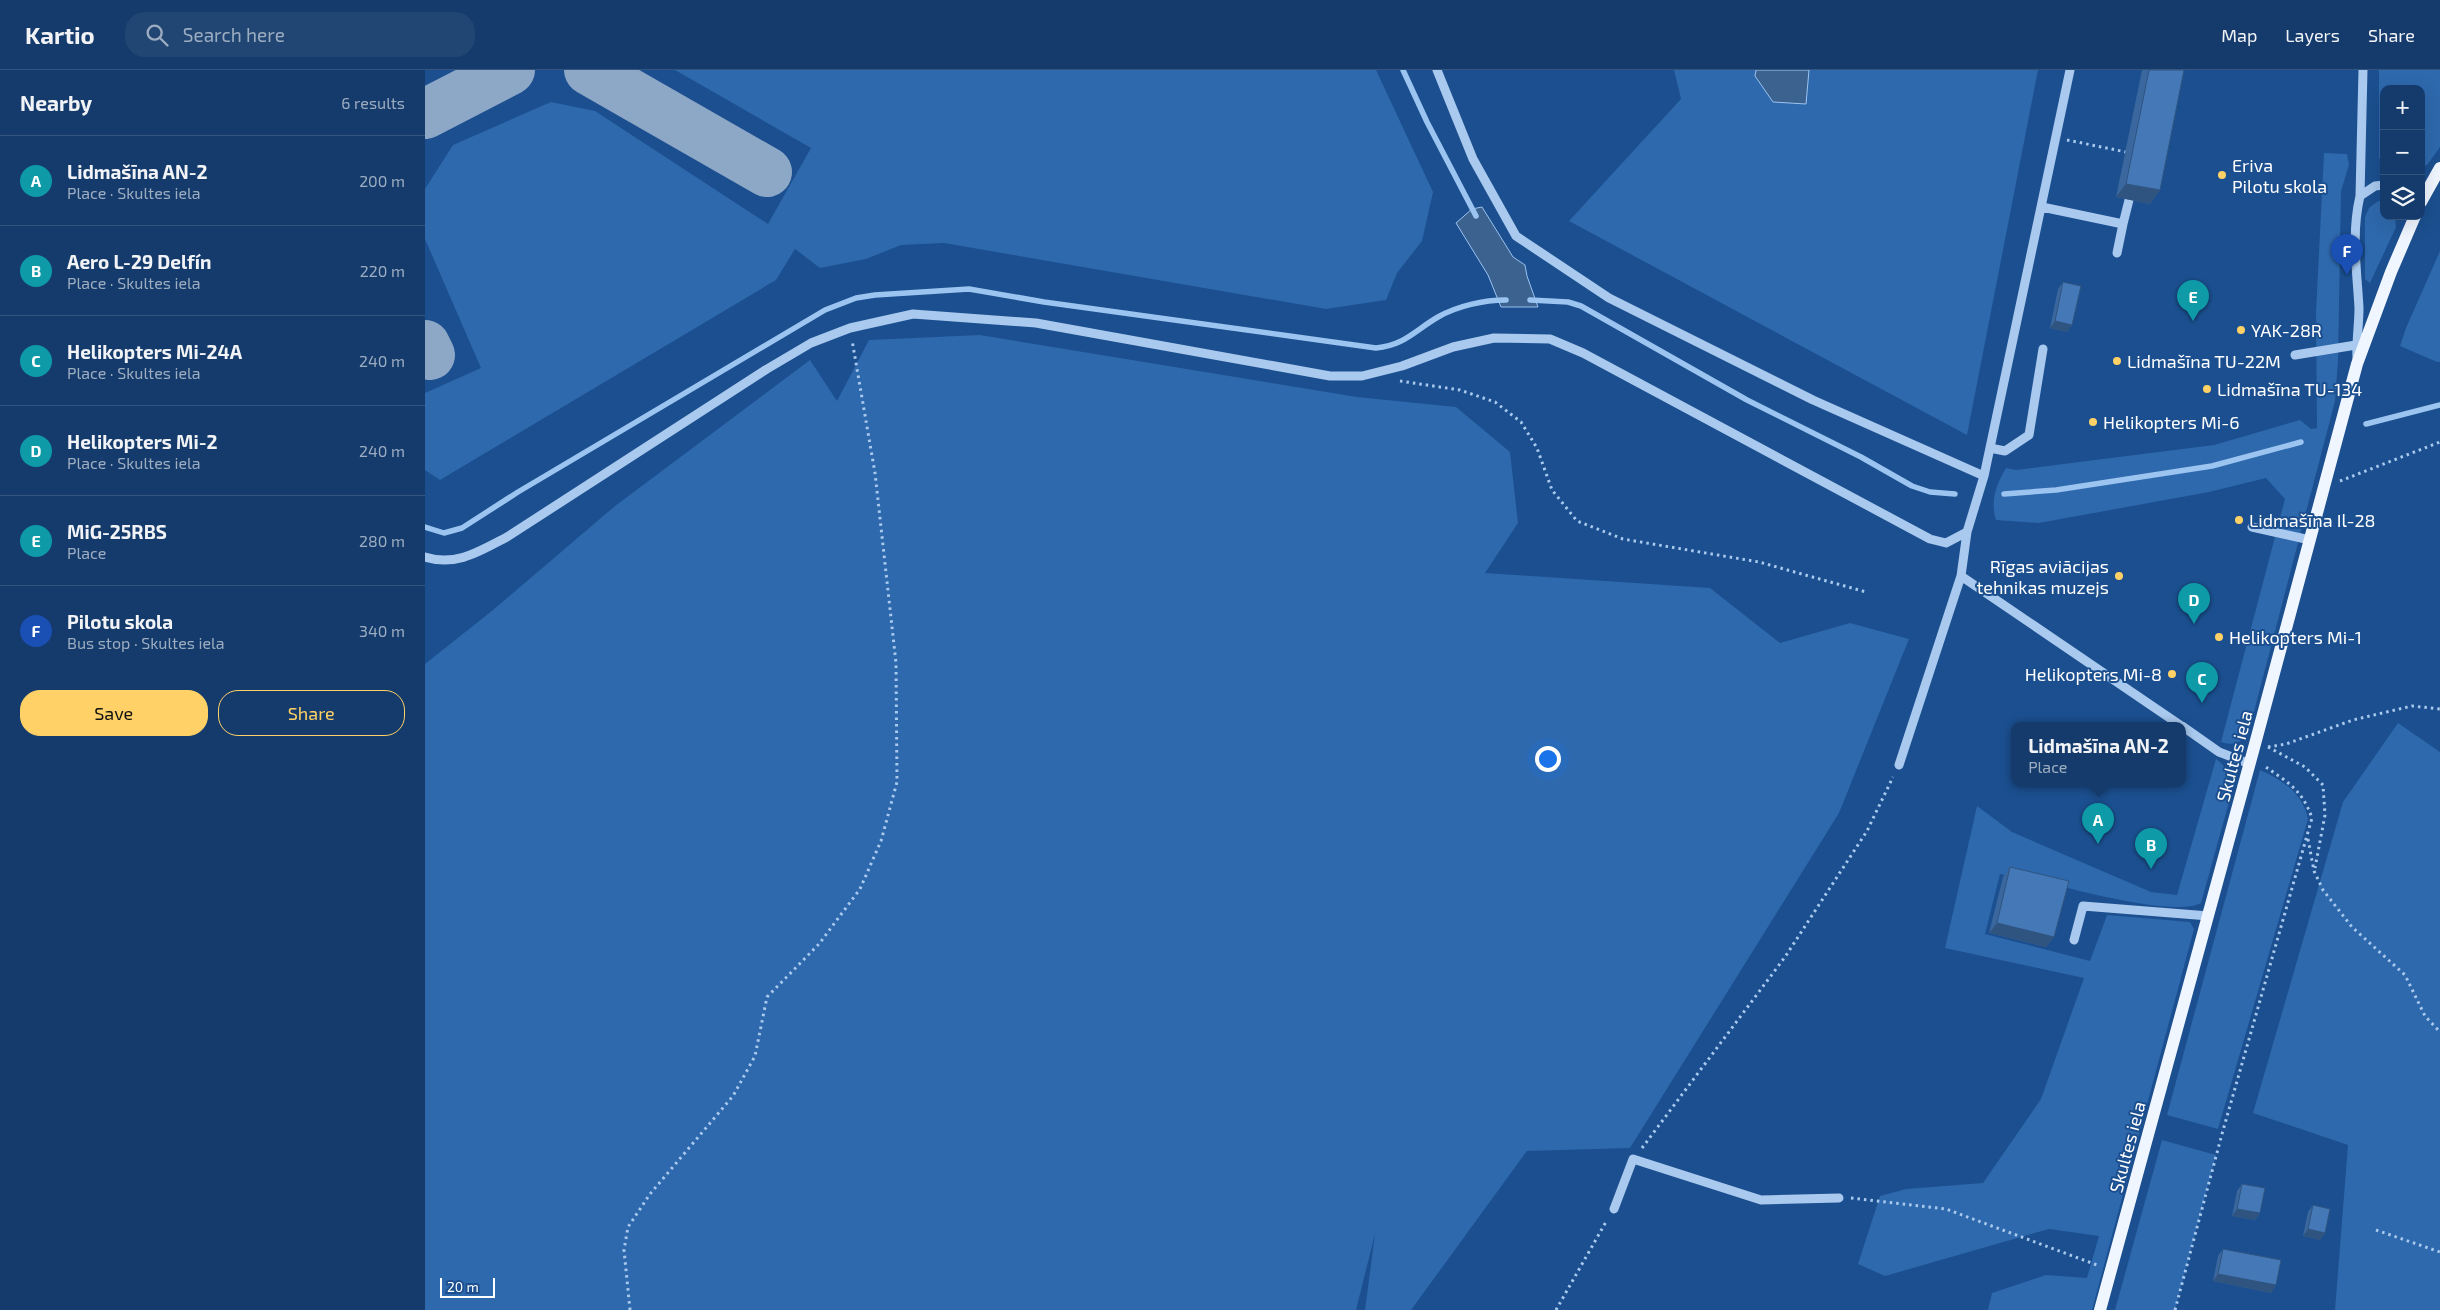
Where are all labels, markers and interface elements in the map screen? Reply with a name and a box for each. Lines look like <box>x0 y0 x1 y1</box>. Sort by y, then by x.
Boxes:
search box <box>125 12 475 57</box>
text: Kartio <box>25 20 95 49</box>
icon: search <box>143 21 171 49</box>
text: Search here <box>183 23 285 46</box>
text: Map <box>2221 24 2257 46</box>
text: Layers <box>2285 24 2340 46</box>
text: Share <box>2368 24 2415 46</box>
map controls <box>2380 85 2425 220</box>
button: + <box>2380 85 2425 130</box>
text: Nearby <box>20 90 92 115</box>
text: 6 results <box>341 93 405 112</box>
button: − <box>2380 130 2425 175</box>
place label: Eriva Pilotu skola <box>2232 154 2327 197</box>
text: Lidmašīna AN-2 <box>67 160 208 183</box>
marker: Eriva Pilotu skola <box>2216 169 2228 181</box>
text: A <box>31 171 41 190</box>
text: 200 m <box>359 171 405 190</box>
button: layers <box>2380 175 2425 220</box>
text: Place · Skultes iela <box>67 183 201 202</box>
pin: F <box>2331 234 2363 275</box>
text: Aero L-29 Delfín <box>67 250 211 273</box>
text: B <box>31 261 41 280</box>
text: 220 m <box>360 261 405 280</box>
text: Place · Skultes iela <box>67 273 201 292</box>
pin: E <box>2177 280 2209 321</box>
place label: YAK-28R <box>2251 319 2322 341</box>
marker: YAK-28R <box>2235 324 2247 336</box>
text: Helikopters Mi-24A <box>67 340 242 363</box>
place label: Lidmašīna TU-22M <box>2127 350 2281 372</box>
text: C <box>31 351 41 370</box>
text: 240 m <box>359 351 405 370</box>
marker: Lidmašīna TU-22M <box>2111 355 2123 367</box>
text: Place · Skultes iela <box>67 363 201 382</box>
place label: Lidmašīna TU-134 <box>2217 378 2362 400</box>
marker: Lidmašīna TU-134 <box>2201 383 2213 395</box>
place label: Helikopters Mi-6 <box>2103 411 2240 433</box>
marker: Helikopters Mi-6 <box>2087 416 2099 428</box>
text: Helikopters Mi-2 <box>67 430 218 453</box>
text: D <box>31 441 41 460</box>
text: 240 m <box>359 441 405 460</box>
text: Place · Skultes iela <box>67 453 201 472</box>
place label: Lidmašīna Il-28 <box>2249 509 2376 531</box>
marker: Lidmašīna Il-28 <box>2233 514 2245 526</box>
text: MiG-25RBS <box>67 520 167 543</box>
text: E <box>31 531 41 550</box>
text: 280 m <box>359 531 405 550</box>
text: Place <box>67 543 106 562</box>
place label: Rīgas aviācijas tehnikas muzejs <box>1976 555 2109 598</box>
marker: Rīgas aviācijas tehnikas muzejs <box>2113 570 2125 582</box>
pin: D <box>2178 583 2210 624</box>
text: Pilotu skola <box>67 610 173 633</box>
text: F <box>32 621 40 640</box>
text: 340 m <box>359 621 405 640</box>
place label: Helikopters Mi-1 <box>2229 626 2362 648</box>
marker: Helikopters Mi-1 <box>2213 631 2225 643</box>
text: Bus stop · Skultes iela <box>67 633 225 652</box>
pin: C <box>2186 662 2218 703</box>
place label: Helikopters Mi-8 <box>2025 663 2162 685</box>
marker: Helikopters Mi-8 <box>2166 668 2178 680</box>
button: Save <box>20 690 208 736</box>
button: Share <box>218 690 405 736</box>
street label: Skultes iela <box>2211 708 2257 804</box>
popup <box>2011 722 2186 787</box>
text: Lidmašīna AN-2 <box>2028 734 2169 757</box>
your location <box>1535 746 1561 772</box>
text: Place <box>2028 757 2067 776</box>
pin: A <box>2082 803 2114 844</box>
pin: B <box>2135 828 2167 869</box>
street label: Skultes iela <box>2104 1099 2150 1195</box>
scale bar <box>440 1275 495 1298</box>
text: 20 m <box>447 1278 479 1295</box>

